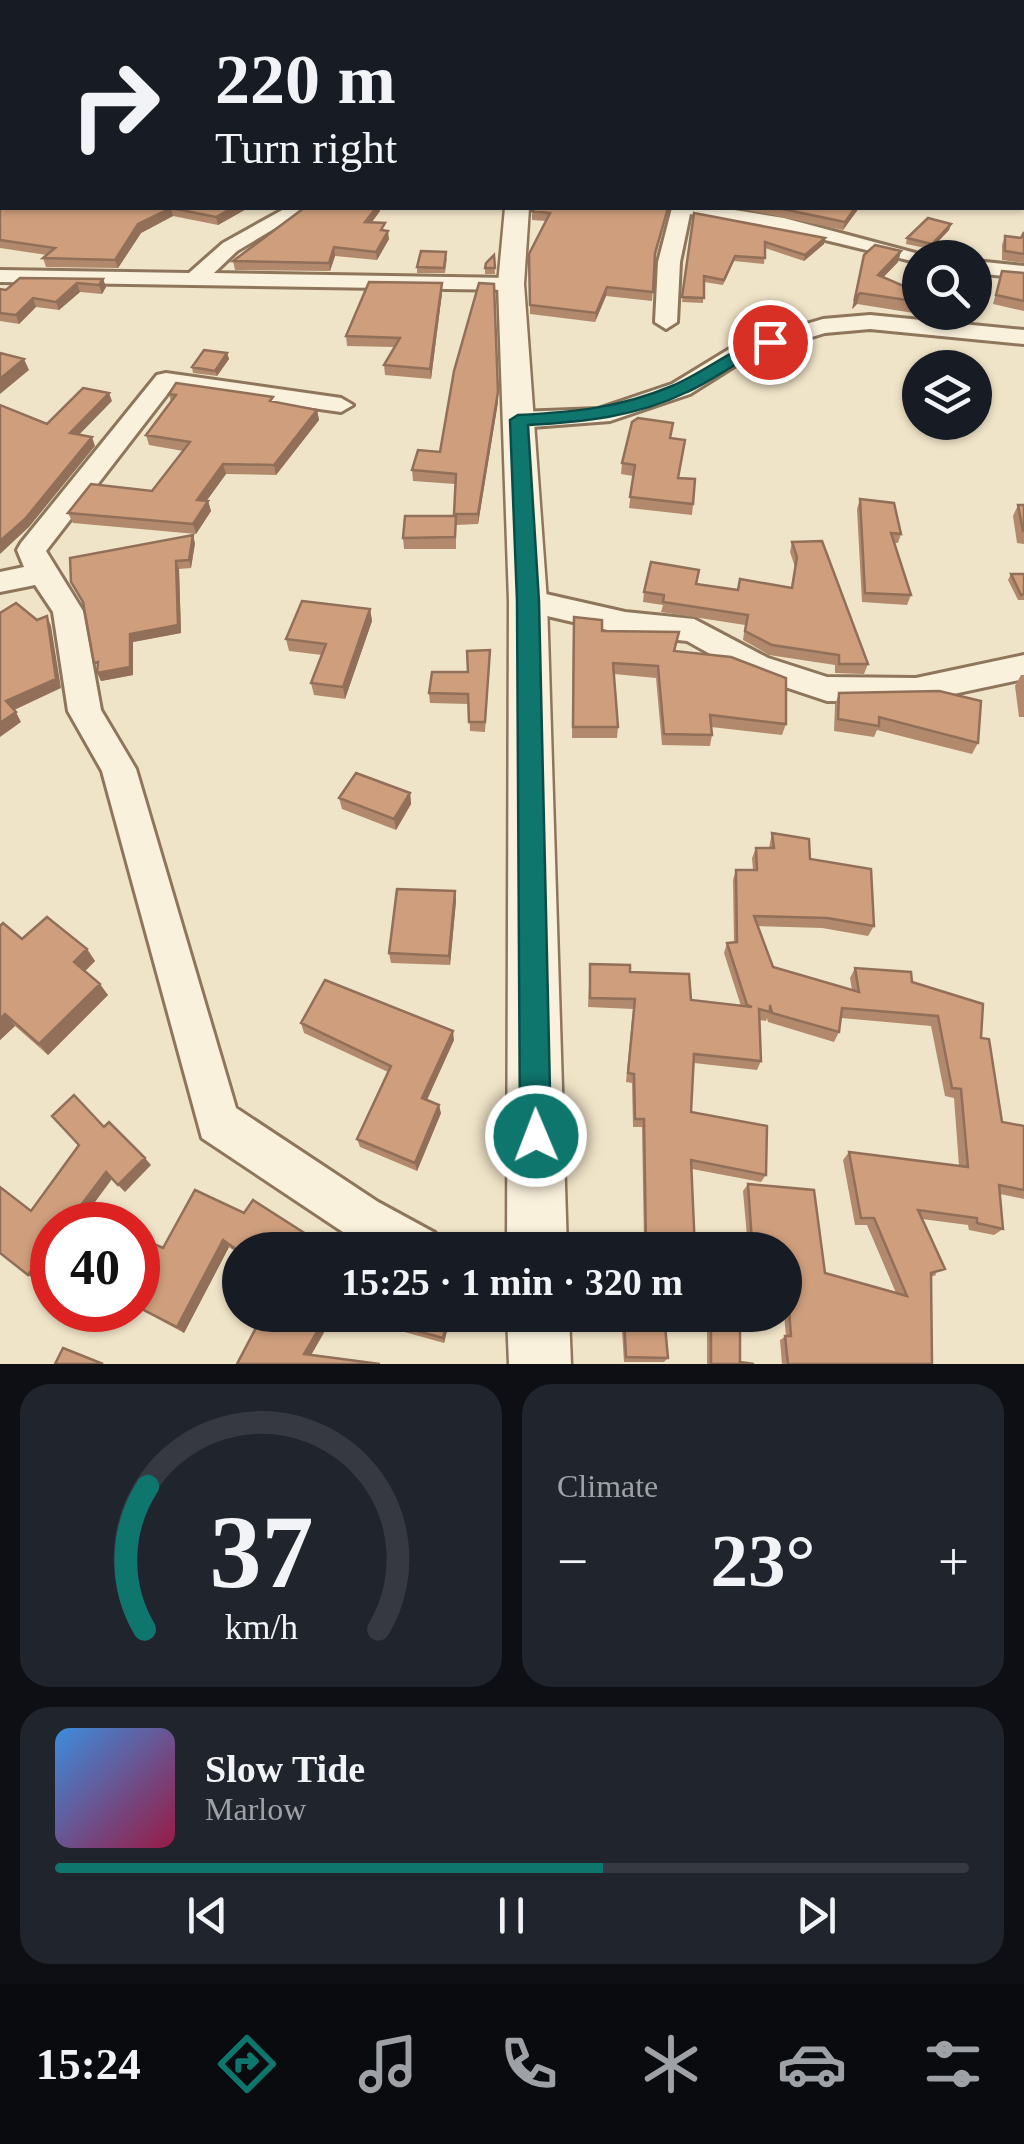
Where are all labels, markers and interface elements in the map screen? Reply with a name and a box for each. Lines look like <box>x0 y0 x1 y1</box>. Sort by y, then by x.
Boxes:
icon: right <box>50 40 180 170</box>
text: 220 m <box>215 41 396 118</box>
text: Turn right <box>215 123 397 173</box>
map controls <box>902 240 992 440</box>
button: search <box>902 240 992 330</box>
pin <box>728 300 813 385</box>
icon: arrive <box>743 315 798 370</box>
button: layers <box>902 350 992 440</box>
position arrow <box>484 1084 588 1188</box>
speed limit sign: 40 <box>30 1202 160 1332</box>
text: 15:25 · 1 min · 320 m <box>341 1261 683 1303</box>
text: Climate <box>557 1468 658 1504</box>
text: 37 <box>209 1494 313 1609</box>
text: 23° <box>711 1519 816 1602</box>
text: − <box>557 1531 588 1592</box>
text: + <box>938 1531 969 1592</box>
text: km/h <box>224 1607 298 1647</box>
text: Slow Tide <box>205 1748 365 1790</box>
text: Marlow <box>205 1791 306 1827</box>
icon: previous <box>180 1888 235 1943</box>
icon: pause <box>484 1888 539 1943</box>
icon: next <box>789 1888 844 1943</box>
icon: directions <box>212 2029 282 2099</box>
icon: music <box>353 2029 423 2099</box>
icon: phone <box>494 2029 564 2099</box>
icon: climate <box>636 2029 706 2099</box>
icon: car <box>777 2029 847 2099</box>
icon: filters <box>918 2029 988 2099</box>
text: 15:24 <box>36 2039 141 2089</box>

